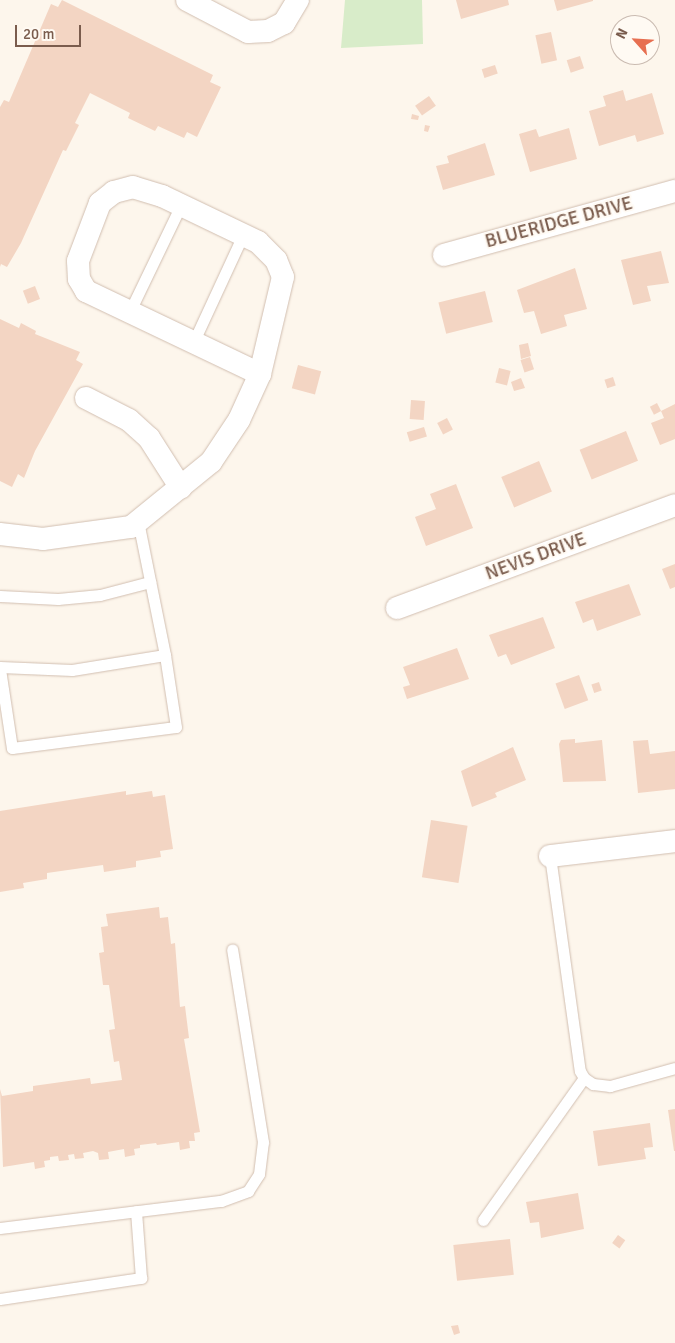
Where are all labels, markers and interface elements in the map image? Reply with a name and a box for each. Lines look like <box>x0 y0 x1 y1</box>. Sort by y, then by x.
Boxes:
scale bar <box>18 15 84 47</box>
north arrow <box>610 15 660 65</box>
text: 20 m <box>23 25 54 43</box>
text: N <box>612 26 632 42</box>
street label: BLUERIDGE DRIVE <box>483 192 635 254</box>
street label: NEVIS DRIVE <box>482 528 590 586</box>

